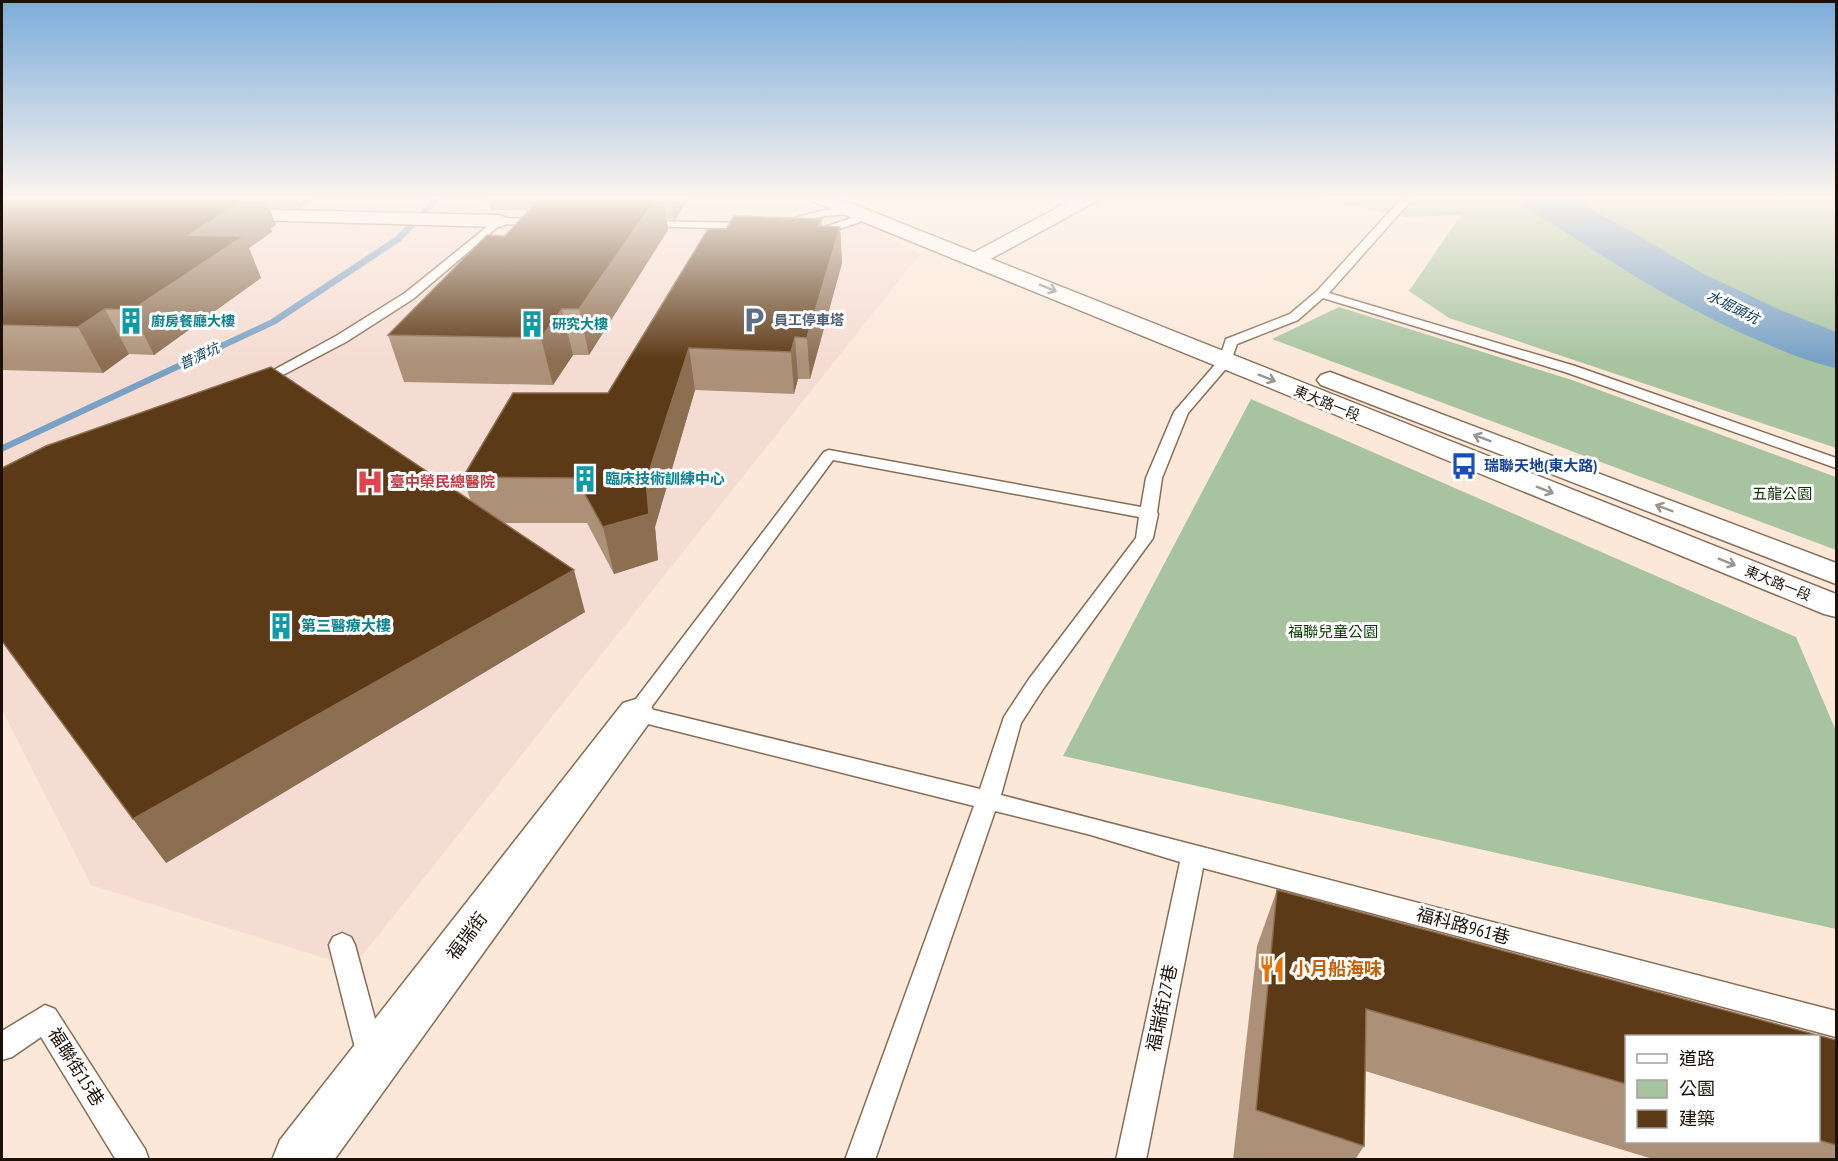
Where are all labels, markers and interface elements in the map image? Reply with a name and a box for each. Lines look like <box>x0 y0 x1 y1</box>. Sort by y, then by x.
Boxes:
one-way arrow <box>1038 283 1057 294</box>
water label: 水堀頭坑 <box>1704 286 1764 329</box>
parking icon: 員工停車塔 <box>739 305 769 335</box>
building icon: 廚房餐廳大樓 <box>116 306 146 336</box>
building icon: 研究大樓 <box>517 309 547 339</box>
place label: 員工停車塔 <box>774 311 844 329</box>
place label: 廚房餐廳大樓 <box>151 312 235 330</box>
place label: 研究大樓 <box>552 315 608 333</box>
water label: 普濟坑 <box>176 338 224 373</box>
one-way arrow <box>1257 373 1276 384</box>
street label: 東大路一段 <box>1291 382 1363 424</box>
one-way arrow <box>1473 432 1492 443</box>
bus stop icon: 瑞聯天地(東大路) <box>1449 451 1479 481</box>
place label: 瑞聯天地(東大路) <box>1484 456 1597 475</box>
building icon: 臨床技術訓練中心 <box>570 464 600 494</box>
hospital icon: 臺中榮民總醫院 <box>355 467 385 497</box>
place label: 臨床技術訓練中心 <box>605 469 725 488</box>
place label: 臺中榮民總醫院 <box>390 472 495 491</box>
park label: 五龍公園 <box>1752 484 1812 503</box>
one-way arrow <box>1536 485 1554 496</box>
one-way arrow <box>1655 501 1674 512</box>
one-way arrow <box>1717 558 1735 569</box>
street label: 東大路一段 <box>1742 562 1814 604</box>
building icon: 第三醫療大樓 <box>266 611 296 641</box>
place label: 第三醫療大樓 <box>301 616 391 635</box>
park label: 福聯兒童公園 <box>1288 622 1378 641</box>
street label: 福科路961巷 <box>1414 902 1513 949</box>
street label: 福瑞街 <box>441 907 492 964</box>
restaurant icon: 小月船海味 <box>1257 954 1287 984</box>
place label: 小月船海味 <box>1292 957 1382 980</box>
street label: 福瑞街27巷 <box>1141 962 1182 1053</box>
street label: 福聯街15巷 <box>43 1023 110 1110</box>
legend <box>1625 1035 1820 1143</box>
text: 道路 <box>1679 1047 1715 1070</box>
text: 公園 <box>1679 1077 1715 1100</box>
text: 建築 <box>1679 1107 1715 1130</box>

